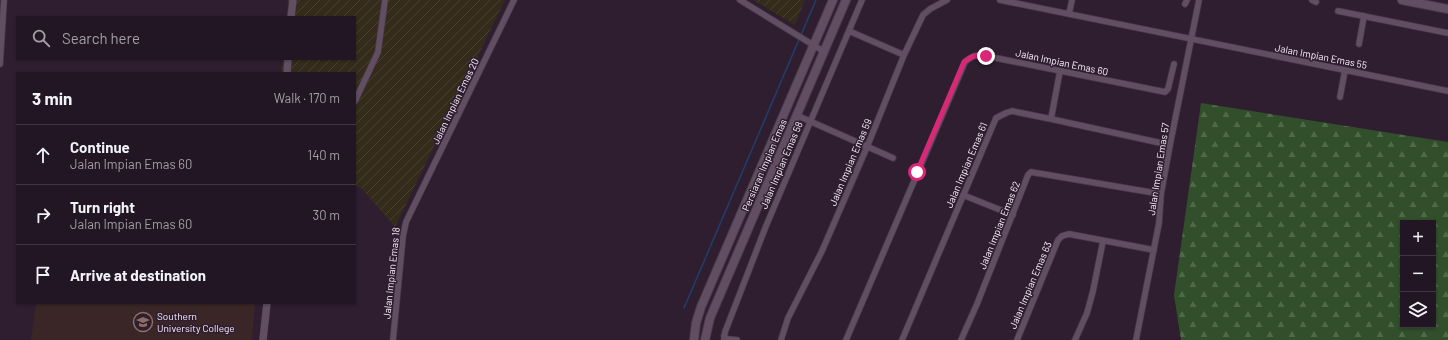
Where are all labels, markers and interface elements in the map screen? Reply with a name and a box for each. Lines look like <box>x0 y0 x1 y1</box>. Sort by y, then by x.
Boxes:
search box <box>16 16 356 60</box>
icon: search <box>30 27 52 49</box>
text: Search here <box>62 29 140 47</box>
street label: Jalan Impian Emas 55 <box>1274 41 1368 71</box>
street label: Jalan Impian Emas 60 <box>1015 46 1109 78</box>
route end <box>977 47 995 65</box>
street label: Jalan Impian Emas 20 <box>429 56 481 146</box>
text: 3 min <box>32 88 72 108</box>
text: Walk · 170 m <box>274 90 340 106</box>
street label: Persiaran Impian Emas <box>739 117 789 213</box>
street label: Jalan Impian Emas 59 <box>826 117 874 207</box>
street label: Jalan Impian Emas 58 <box>757 120 805 210</box>
street label: Jalan Impian Emas 61 <box>943 120 989 210</box>
street label: Jalan Impian Emas 57 <box>1145 122 1171 216</box>
text: Continue <box>70 138 130 156</box>
icon: ahead <box>32 144 54 166</box>
text: 140 m <box>308 147 340 163</box>
text: Jalan Impian Emas 60 <box>70 156 192 172</box>
route start <box>908 163 926 181</box>
street label: Jalan Impian Emas 62 <box>976 179 1022 271</box>
text: Turn right <box>70 198 135 216</box>
icon: right <box>32 204 54 226</box>
text: 30 m <box>313 207 340 223</box>
text: Jalan Impian Emas 60 <box>70 216 192 232</box>
map controls <box>1400 220 1436 328</box>
button: + <box>1400 220 1436 256</box>
street label: Jalan Impian Emas 18 <box>380 227 402 319</box>
street label: Jalan Impian Emas 63 <box>1006 240 1054 330</box>
button: − <box>1400 256 1436 292</box>
icon: arrive <box>32 264 54 286</box>
text: Arrive at destination <box>70 266 206 284</box>
button: layers <box>1400 292 1436 328</box>
place label: Southern University College <box>157 310 235 334</box>
school or university icon: Southern University College <box>132 311 154 333</box>

